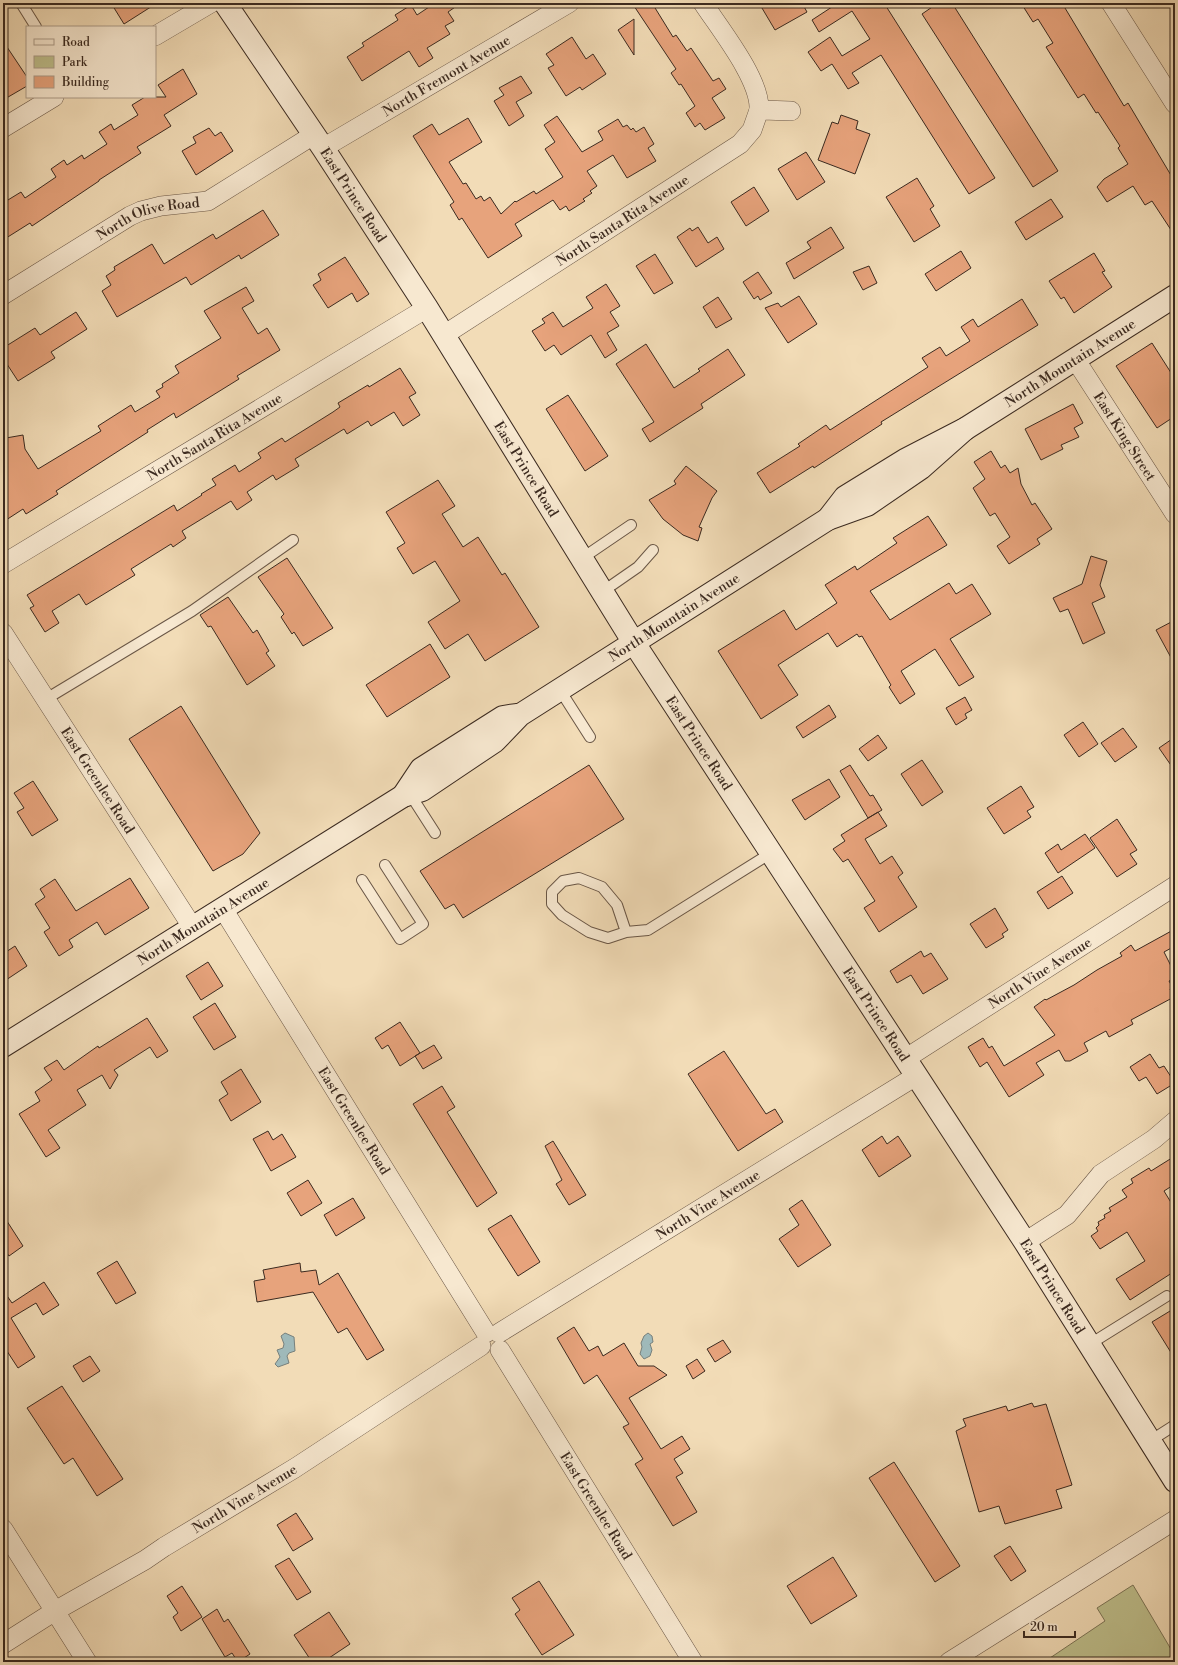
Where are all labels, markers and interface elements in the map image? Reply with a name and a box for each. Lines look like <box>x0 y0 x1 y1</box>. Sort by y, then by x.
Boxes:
legend <box>26 26 156 98</box>
street label: North Fremont Avenue <box>379 32 514 121</box>
text: Road <box>62 35 90 50</box>
text: Park <box>62 55 88 70</box>
text: Building <box>61 75 110 90</box>
street label: East Prince Road <box>315 145 390 246</box>
street label: North Santa Rita Avenue <box>553 171 693 271</box>
street label: North Olive Road <box>93 194 201 245</box>
street label: North Mountain Avenue <box>1001 315 1139 412</box>
street label: North Santa Rita Avenue <box>144 389 286 485</box>
street label: East King Street <box>1089 389 1159 485</box>
street label: East Prince Road <box>489 418 562 521</box>
street label: North Mountain Avenue <box>605 570 743 666</box>
street label: East Prince Road <box>661 693 736 794</box>
street label: East Greenlee Road <box>56 724 138 837</box>
street label: North Mountain Avenue <box>134 874 273 970</box>
street label: North Vine Avenue <box>985 934 1095 1013</box>
street label: East Prince Road <box>838 964 913 1066</box>
street label: East Greenlee Road <box>313 1064 394 1178</box>
street label: North Vine Avenue <box>653 1166 764 1244</box>
street label: East Prince Road <box>1015 1236 1089 1338</box>
street label: East Greenlee Road <box>555 1449 636 1563</box>
street label: North Vine Avenue <box>189 1461 301 1538</box>
scale bar <box>1024 1613 1075 1639</box>
text: 20 m <box>1030 1620 1058 1635</box>

